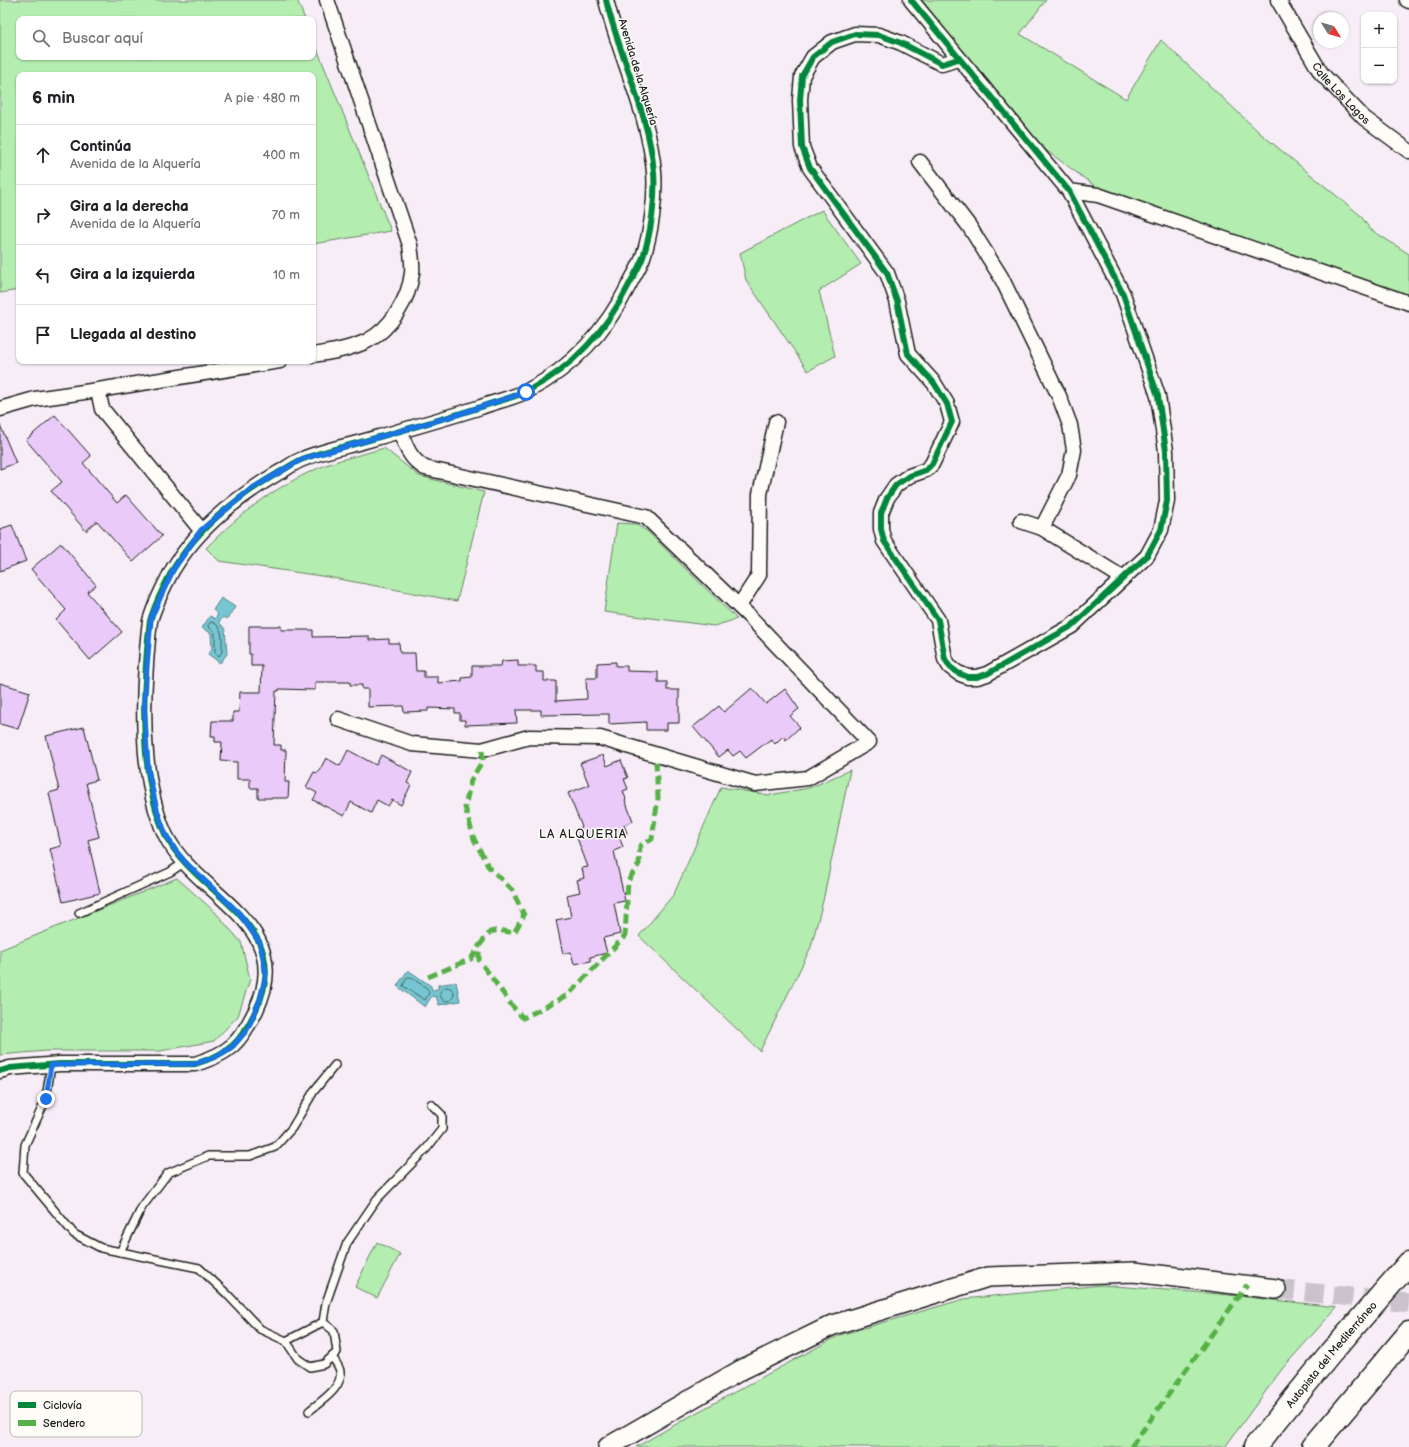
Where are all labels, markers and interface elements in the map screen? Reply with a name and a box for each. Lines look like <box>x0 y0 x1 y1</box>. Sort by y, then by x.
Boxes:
north arrow <box>1313 12 1349 48</box>
map controls <box>1361 12 1397 84</box>
button: + <box>1361 12 1397 48</box>
search box <box>16 16 316 60</box>
street label: Avenida de la Alquería <box>616 17 660 127</box>
icon: search <box>30 27 52 49</box>
text: Buscar aquí <box>62 29 143 48</box>
button: − <box>1361 48 1397 84</box>
street label: Calle Los Lagos <box>1310 60 1373 127</box>
text: 6 min <box>32 88 75 108</box>
text: A pie · 480 m <box>224 90 300 106</box>
text: Continúa <box>70 137 131 156</box>
icon: ahead <box>32 144 54 166</box>
text: 400 m <box>263 147 300 163</box>
text: Avenida de la Alquería <box>70 156 201 172</box>
text: Gira a la derecha <box>70 197 189 216</box>
icon: right <box>32 204 54 226</box>
text: 70 m <box>272 207 300 223</box>
text: Avenida de la Alquería <box>70 216 201 232</box>
icon: left <box>32 264 54 286</box>
text: Gira a la izquierda <box>70 265 195 284</box>
text: 10 m <box>273 267 300 283</box>
icon: arrive <box>32 324 54 346</box>
text: Llegada al destino <box>70 325 196 344</box>
route start <box>517 383 535 401</box>
district label: LA ALQUERIA <box>539 827 627 842</box>
route end <box>37 1090 55 1108</box>
street label: Autopista del Mediterráneo <box>1283 1299 1379 1410</box>
legend <box>10 1391 142 1437</box>
text: Ciclovía <box>43 1399 82 1412</box>
text: Sendero <box>43 1417 85 1430</box>

